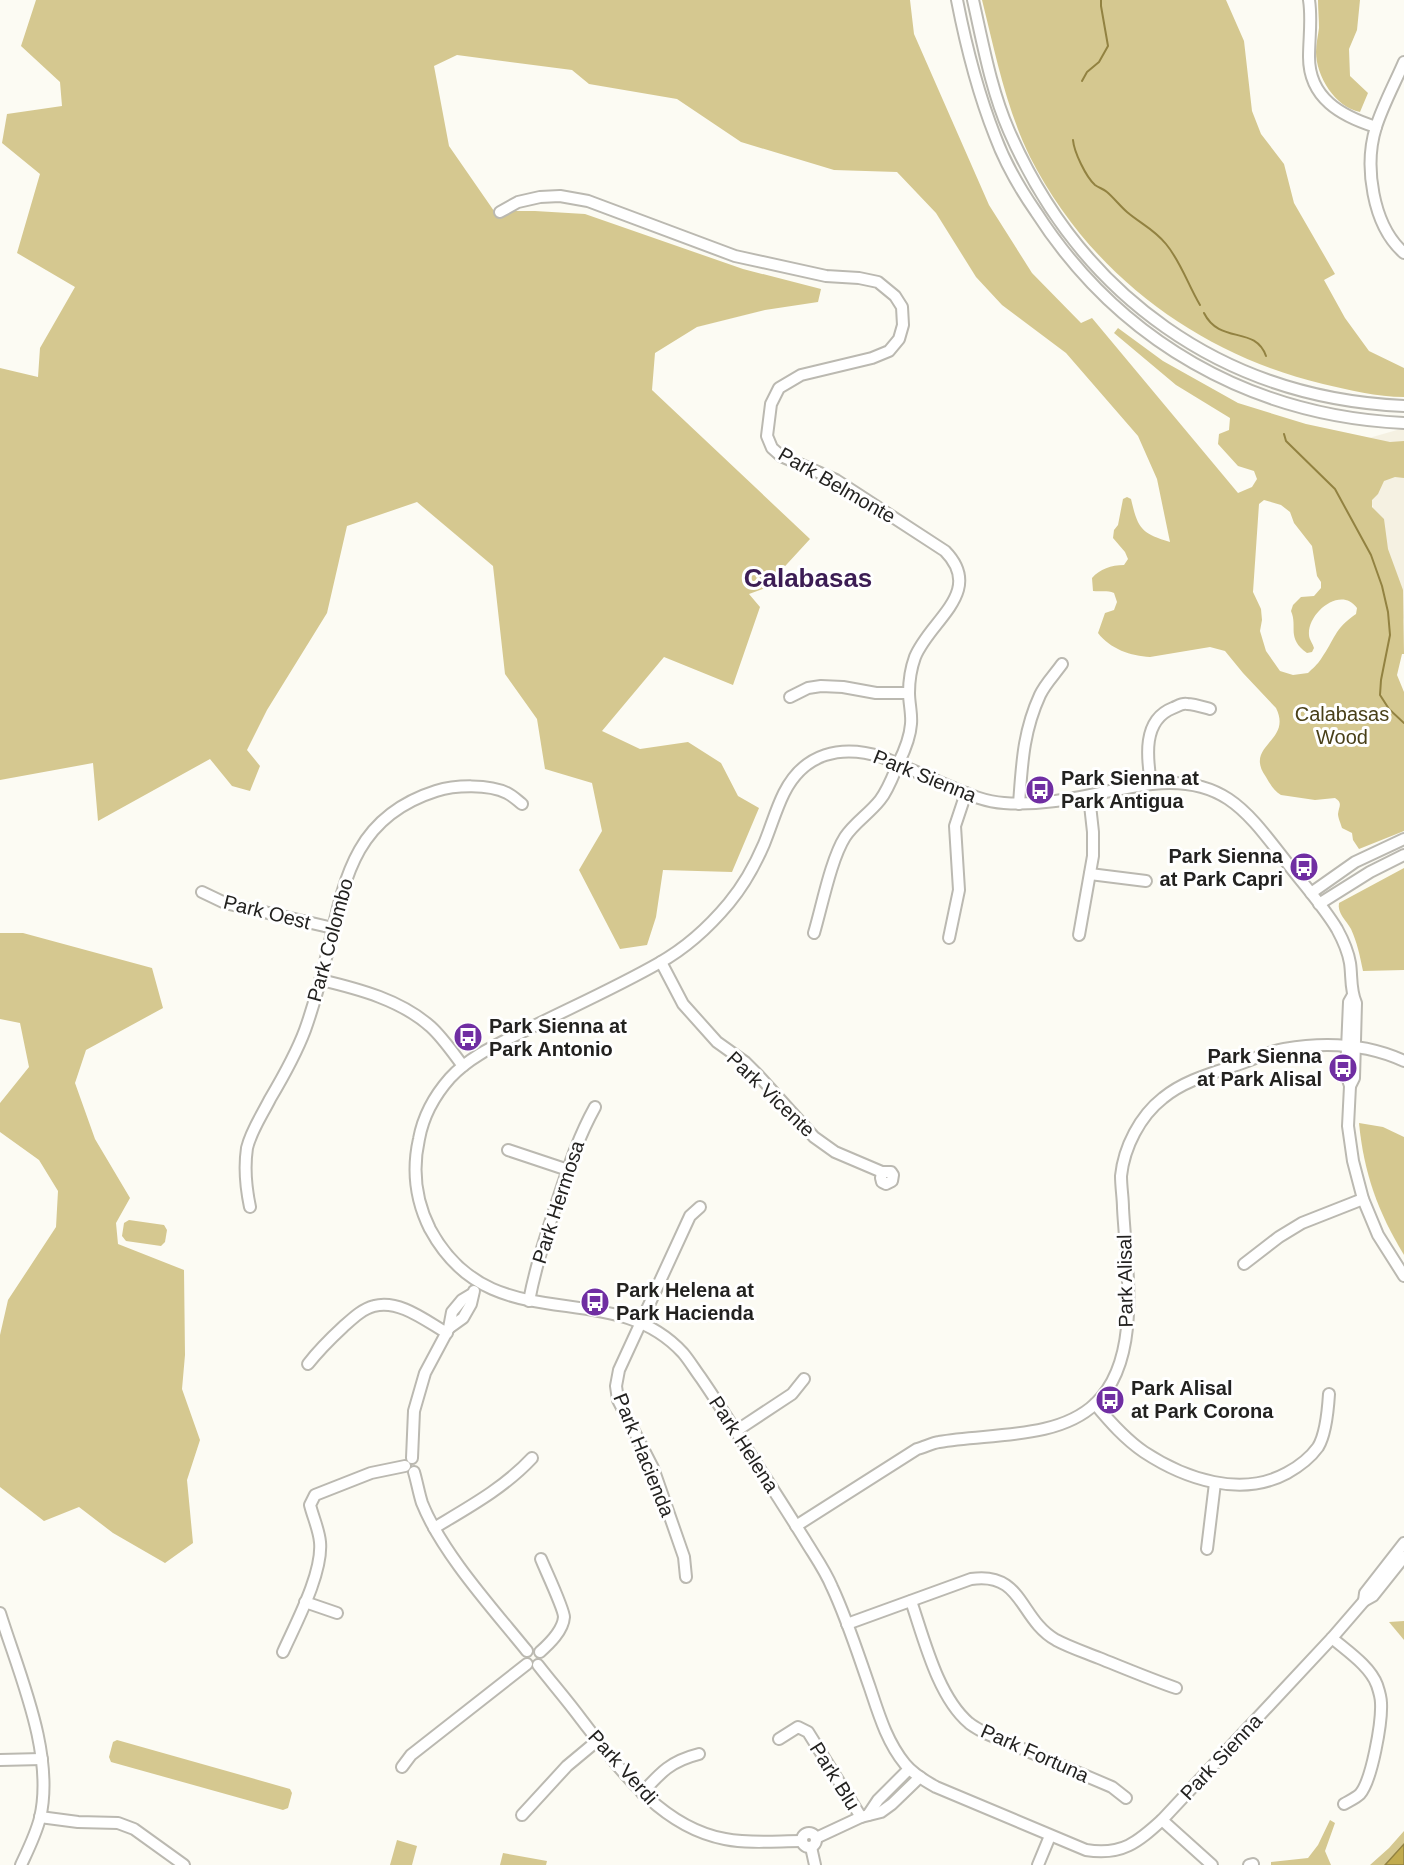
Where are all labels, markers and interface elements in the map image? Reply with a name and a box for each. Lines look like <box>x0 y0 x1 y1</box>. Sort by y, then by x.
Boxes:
street label: Park Belmonte <box>775 443 899 527</box>
district label: Calabasas <box>744 563 872 593</box>
park label: Calabasas Wood <box>1295 703 1389 748</box>
street label: Park Sienna <box>870 745 980 807</box>
place label: Park Sienna at Park Antigua <box>1061 767 1199 812</box>
bus stop icon: Park Sienna at Park Antigua <box>1024 774 1056 806</box>
place label: Park Sienna at Park Capri <box>1160 845 1284 890</box>
bus stop icon: Park Sienna at Park Capri <box>1288 851 1320 883</box>
street label: Park Colombo <box>303 876 357 1004</box>
street label: Park Oest <box>221 891 313 934</box>
place label: Park Sienna at Park Antonio <box>489 1015 627 1060</box>
bus stop icon: Park Sienna at Park Antonio <box>452 1021 484 1053</box>
place label: Park Sienna at Park Alisal <box>1197 1045 1323 1090</box>
street label: Park Vicente <box>723 1047 819 1141</box>
bus stop icon: Park Sienna at Park Alisal <box>1327 1052 1359 1084</box>
street label: Park Hermosa <box>528 1137 588 1266</box>
street label: Park Alisal <box>1113 1234 1137 1328</box>
place label: Park Helena at Park Hacienda <box>616 1279 755 1324</box>
bus stop icon: Park Helena at Park Hacienda <box>579 1286 611 1318</box>
place label: Park Alisal at Park Corona <box>1131 1377 1274 1422</box>
bus stop icon: Park Alisal at Park Corona <box>1094 1384 1126 1416</box>
street label: Park Hacienda <box>609 1390 679 1521</box>
street label: Park Helena <box>705 1392 784 1497</box>
street label: Park Sienna <box>1176 1709 1267 1804</box>
street label: Park Fortuna <box>978 1719 1093 1787</box>
street label: Park Verdi <box>584 1725 662 1809</box>
street label: Park Blu <box>806 1738 864 1814</box>

